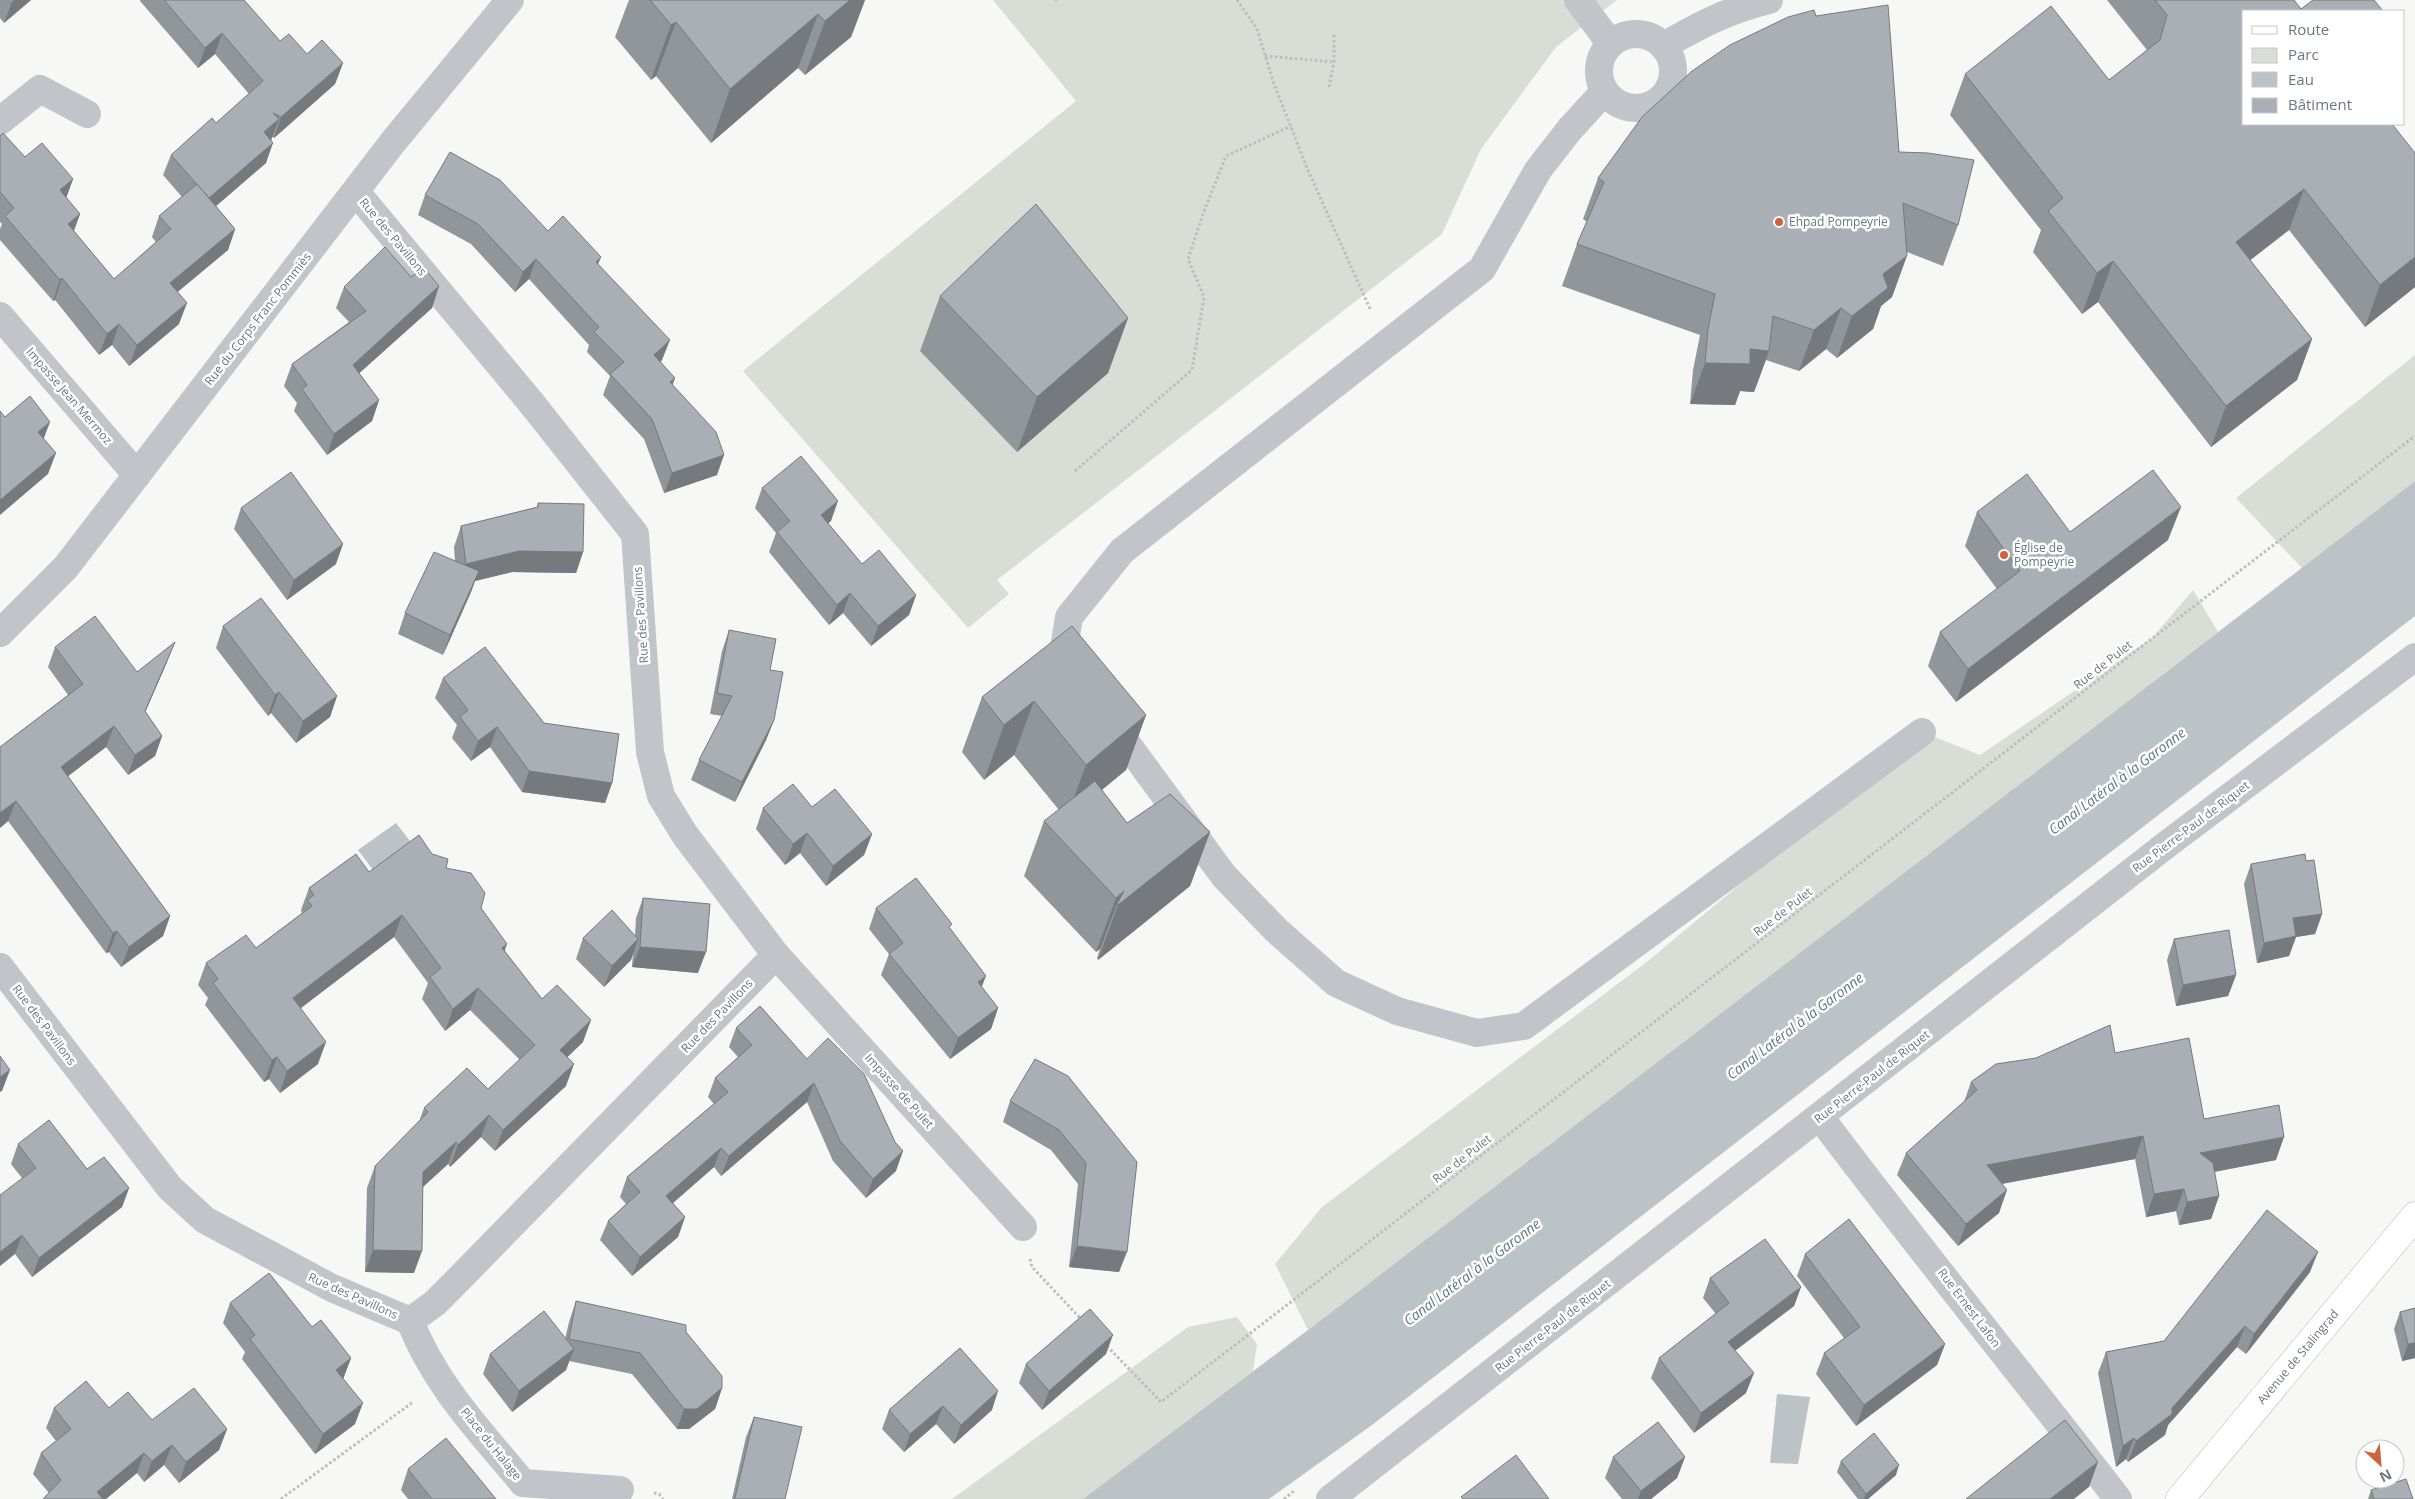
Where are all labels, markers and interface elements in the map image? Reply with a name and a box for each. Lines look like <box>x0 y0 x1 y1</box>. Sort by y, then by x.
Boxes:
legend <box>2242 10 2405 125</box>
text: Route <box>2288 19 2329 39</box>
text: Parc <box>2288 44 2319 64</box>
text: Eau <box>2288 69 2314 89</box>
text: Bâtiment <box>2288 94 2352 114</box>
street label: Rue des Pavillons <box>356 194 431 279</box>
place label: Ehpad Pompeyrie <box>1789 213 1888 230</box>
marker: Ehpad Pompeyrie <box>1773 216 1785 228</box>
street label: Rue du Corps Franc Pommiès <box>200 248 315 389</box>
street label: Impasse Jean Mermoz <box>23 344 116 448</box>
place label: Église de Pompeyrie <box>2014 539 2075 570</box>
marker: Église de Pompeyrie <box>1998 549 2010 561</box>
street label: Rue des Pavillons <box>629 566 652 664</box>
street label: Rue de Pulet <box>2070 636 2136 693</box>
water label: Canal Latéral à la Garonne <box>2044 723 2189 838</box>
street label: Rue Pierre-Paul de Riquet <box>2129 777 2253 876</box>
street label: Rue de Pulet <box>1750 883 1816 940</box>
water label: Canal Latéral à la Garonne <box>1722 968 1867 1083</box>
street label: Rue des Pavillons <box>677 975 757 1056</box>
street label: Rue des Pavillons <box>8 981 80 1069</box>
street label: Rue Pierre-Paul de Riquet <box>1810 1026 1933 1127</box>
street label: Impasse de Pulet <box>861 1049 938 1132</box>
street label: Rue de Pulet <box>1429 1130 1495 1187</box>
water label: Canal Latéral à la Garonne <box>1399 1214 1544 1329</box>
street label: Rue Ernest Lafon <box>1934 1265 2005 1351</box>
street label: Rue des Pavillons <box>306 1268 401 1323</box>
street label: Rue Pierre-Paul de Riquet <box>1491 1275 1614 1376</box>
street label: Avenue de Stalingrad <box>2253 1306 2342 1408</box>
street label: Place du Halage <box>457 1404 526 1484</box>
north arrow <box>2355 1439 2405 1489</box>
text: N <box>2377 1465 2395 1487</box>

